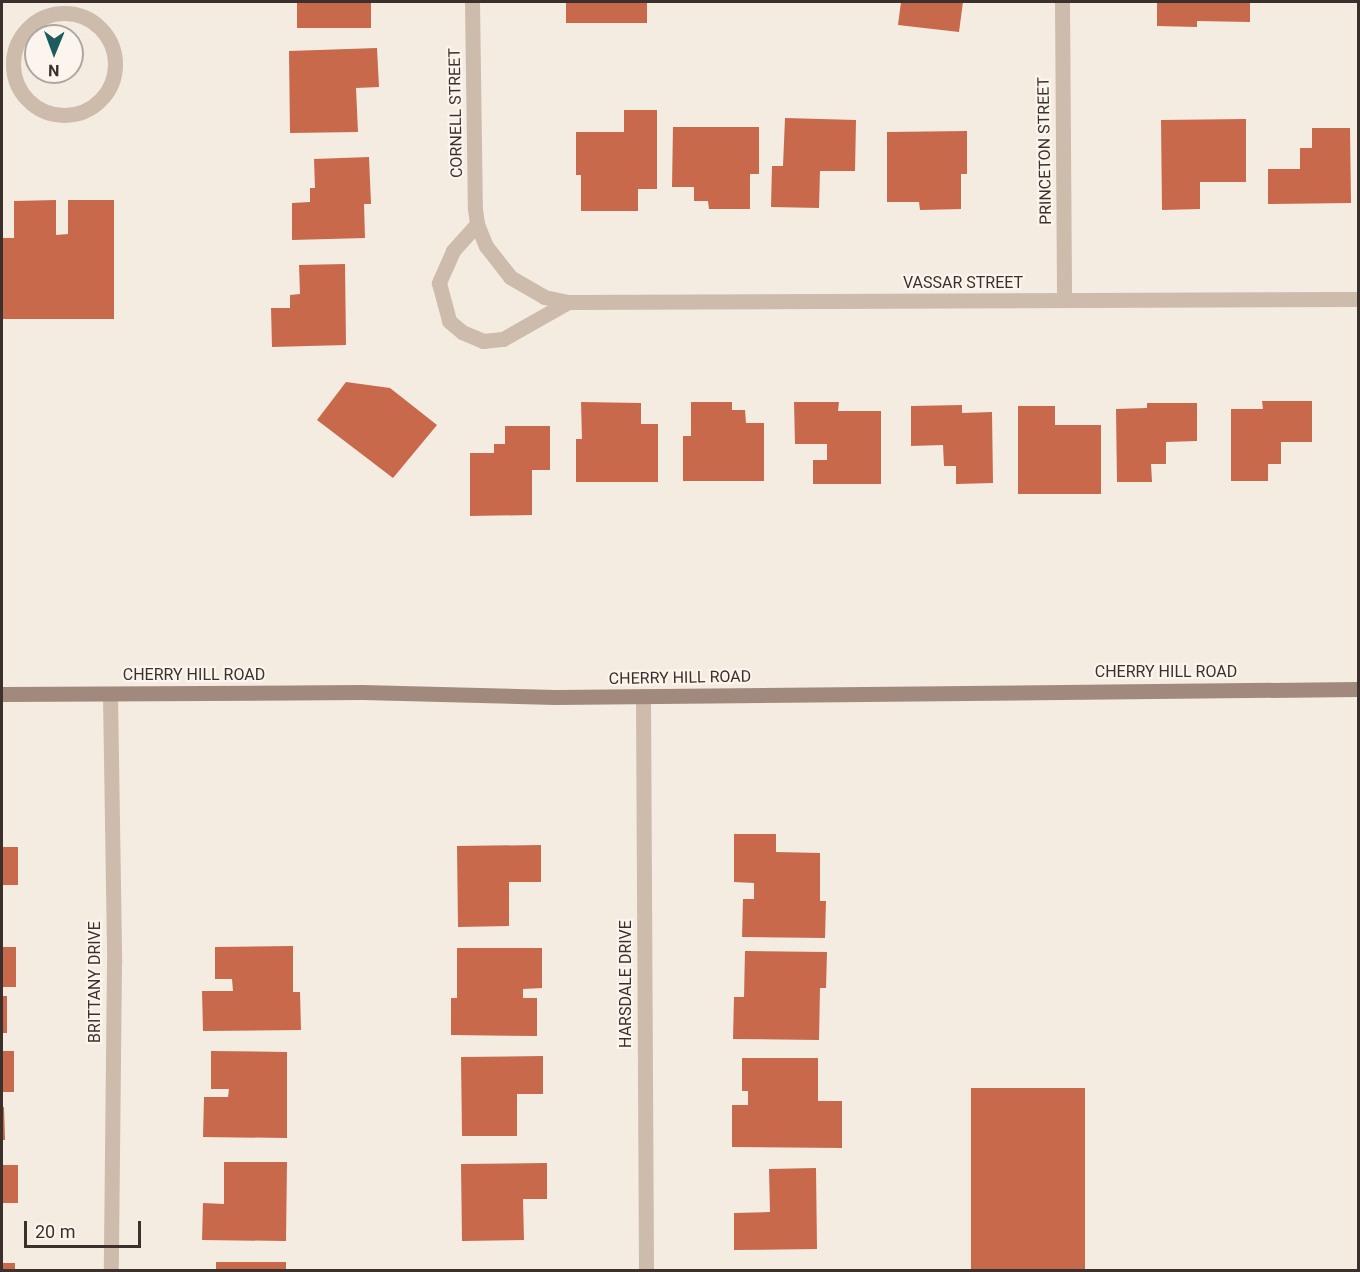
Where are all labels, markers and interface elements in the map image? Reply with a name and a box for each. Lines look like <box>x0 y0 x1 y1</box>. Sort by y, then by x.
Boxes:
north arrow <box>24 24 84 84</box>
street label: CORNELL STREET <box>445 48 467 178</box>
text: N <box>48 61 60 80</box>
street label: PRINCETON STREET <box>1034 77 1056 225</box>
street label: VASSAR STREET <box>903 273 1023 293</box>
street label: CHERRY HILL ROAD <box>1095 662 1237 682</box>
street label: CHERRY HILL ROAD <box>123 665 265 685</box>
street label: CHERRY HILL ROAD <box>609 667 751 689</box>
street label: HARSDALE DRIVE <box>616 920 636 1048</box>
street label: BRITTANY DRIVE <box>85 921 105 1043</box>
scale bar <box>27 1209 144 1247</box>
text: 20 m <box>35 1221 75 1242</box>

